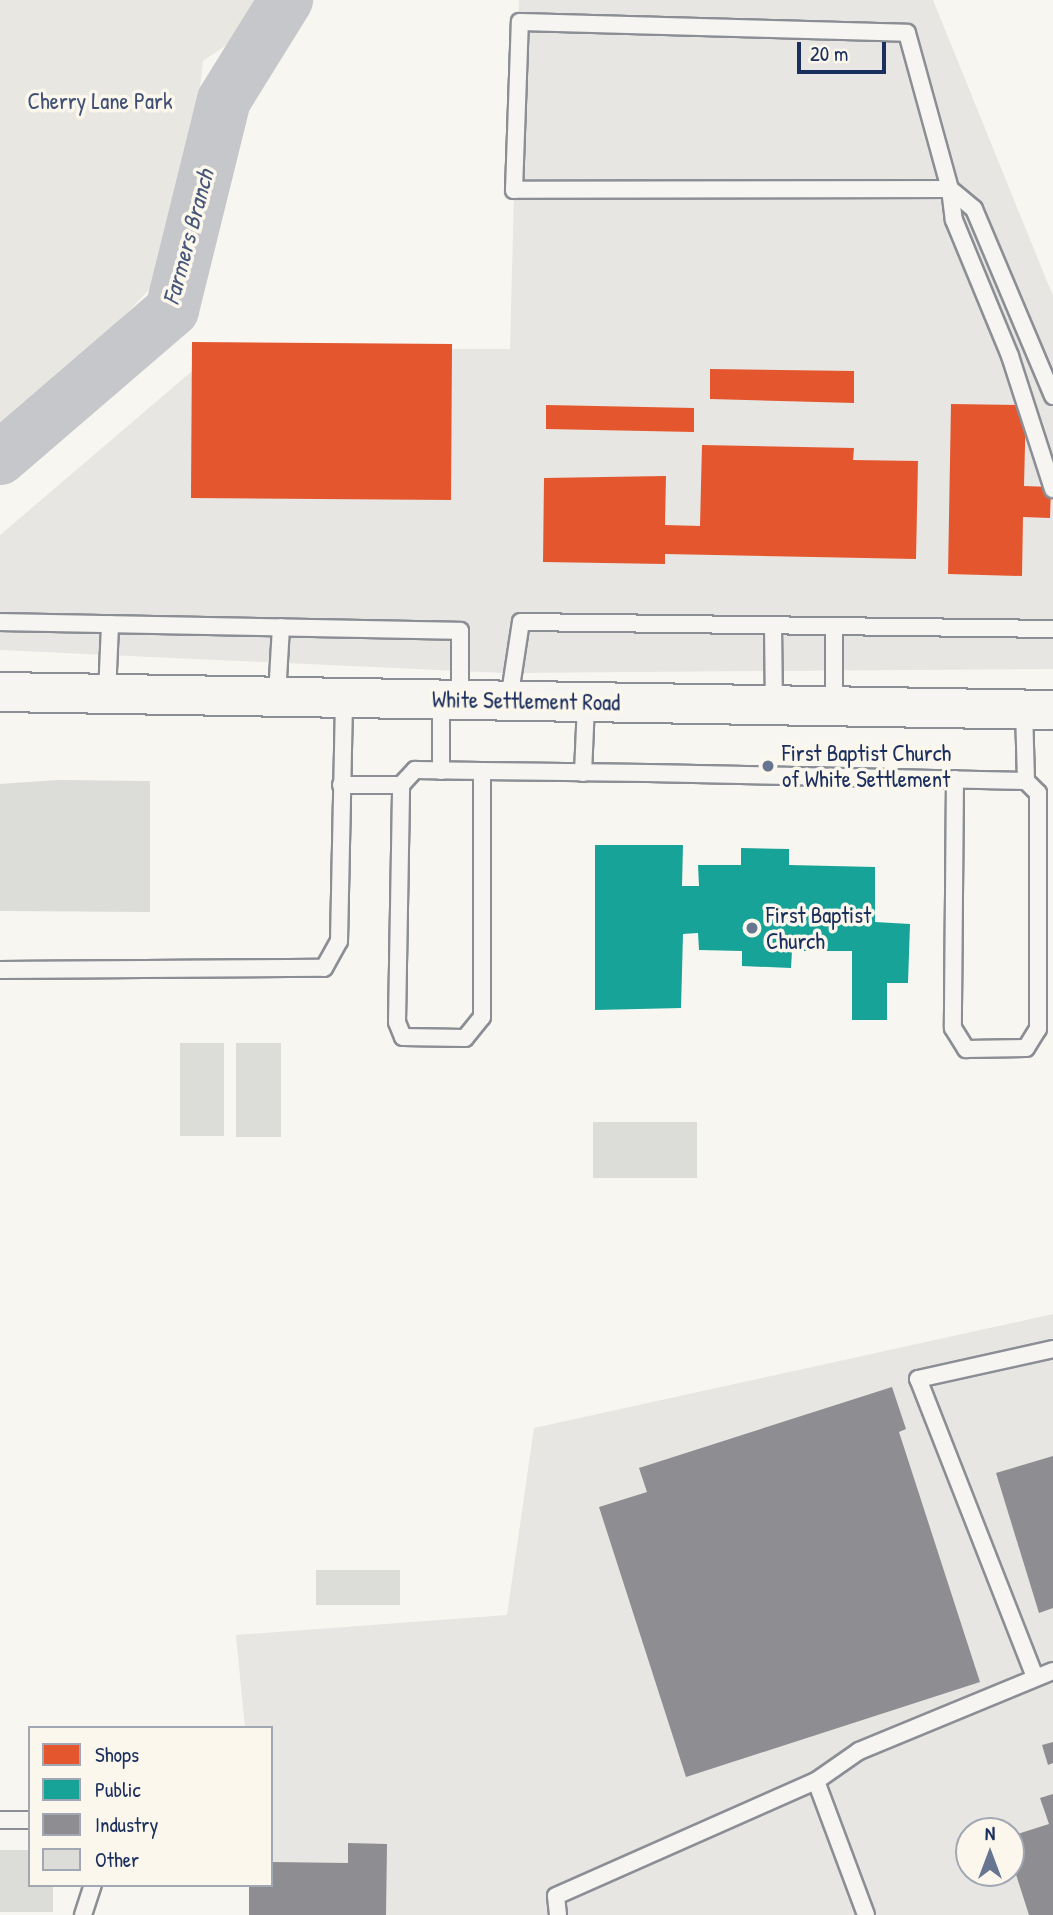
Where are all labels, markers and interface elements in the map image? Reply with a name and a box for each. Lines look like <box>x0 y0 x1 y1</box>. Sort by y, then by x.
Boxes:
scale bar <box>801 28 890 72</box>
text: 20 m <box>810 39 848 68</box>
park label: Cherry Lane Park <box>27 87 173 115</box>
water label: Farmers Branch <box>156 166 220 308</box>
street label: White Settlement Road <box>432 686 620 716</box>
place label: First Baptist Church of White Settlement <box>782 739 951 793</box>
marker: First Baptist Church of White Settlement <box>760 758 776 774</box>
place label: First Baptist Church <box>766 901 871 955</box>
marker: First Baptist Church <box>744 920 760 936</box>
legend <box>28 1726 273 1887</box>
text: Shops <box>95 1740 139 1769</box>
text: Public <box>95 1775 141 1804</box>
text: Industry <box>95 1810 158 1839</box>
north arrow <box>955 1817 1025 1887</box>
text: N <box>985 1820 995 1846</box>
text: Other <box>95 1845 139 1874</box>

